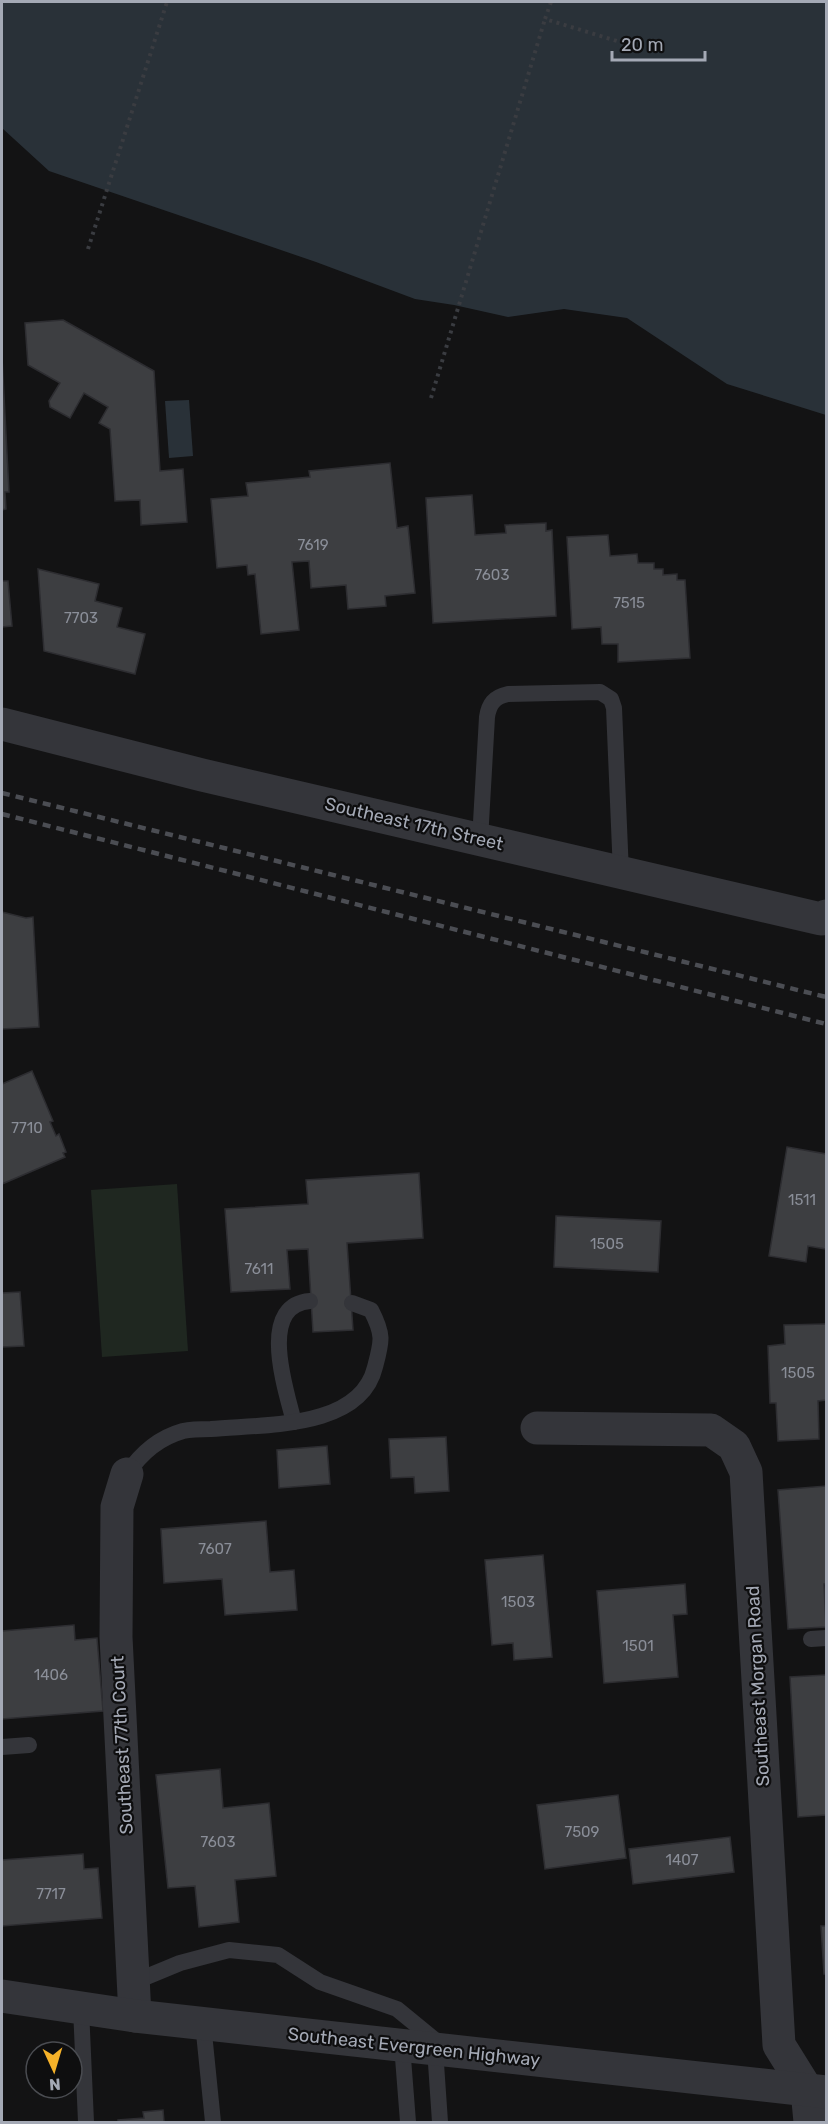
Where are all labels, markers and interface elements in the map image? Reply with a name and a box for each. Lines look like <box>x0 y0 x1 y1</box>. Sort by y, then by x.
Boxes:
scale bar <box>612 24 705 62</box>
text: 20 m <box>621 34 663 56</box>
house number: 7619 <box>297 536 329 554</box>
house number: 7603 <box>475 566 509 584</box>
house number: 7515 <box>613 594 645 612</box>
house number: 7703 <box>64 609 98 627</box>
street label: Southeast 17th Street <box>323 793 505 855</box>
house number: 7710 <box>11 1119 43 1137</box>
house number: 1511 <box>788 1191 816 1209</box>
house number: 1505 <box>590 1235 624 1253</box>
house number: 7611 <box>245 1260 273 1278</box>
house number: 1505 <box>781 1364 815 1382</box>
house number: 7607 <box>198 1540 232 1558</box>
street label: Southeast Morgan Road <box>742 1585 774 1787</box>
house number: 1503 <box>501 1593 535 1611</box>
house number: 1501 <box>622 1637 654 1655</box>
street label: Southeast 77th Court <box>106 1655 138 1835</box>
house number: 1406 <box>34 1666 68 1684</box>
house number: 7509 <box>564 1823 600 1841</box>
house number: 7603 <box>201 1833 235 1851</box>
house number: 1407 <box>666 1851 699 1869</box>
house number: 7717 <box>36 1885 66 1903</box>
street label: Southeast Evergreen Highway <box>287 2023 541 2071</box>
north arrow <box>24 2040 84 2100</box>
text: N <box>49 2075 61 2094</box>

